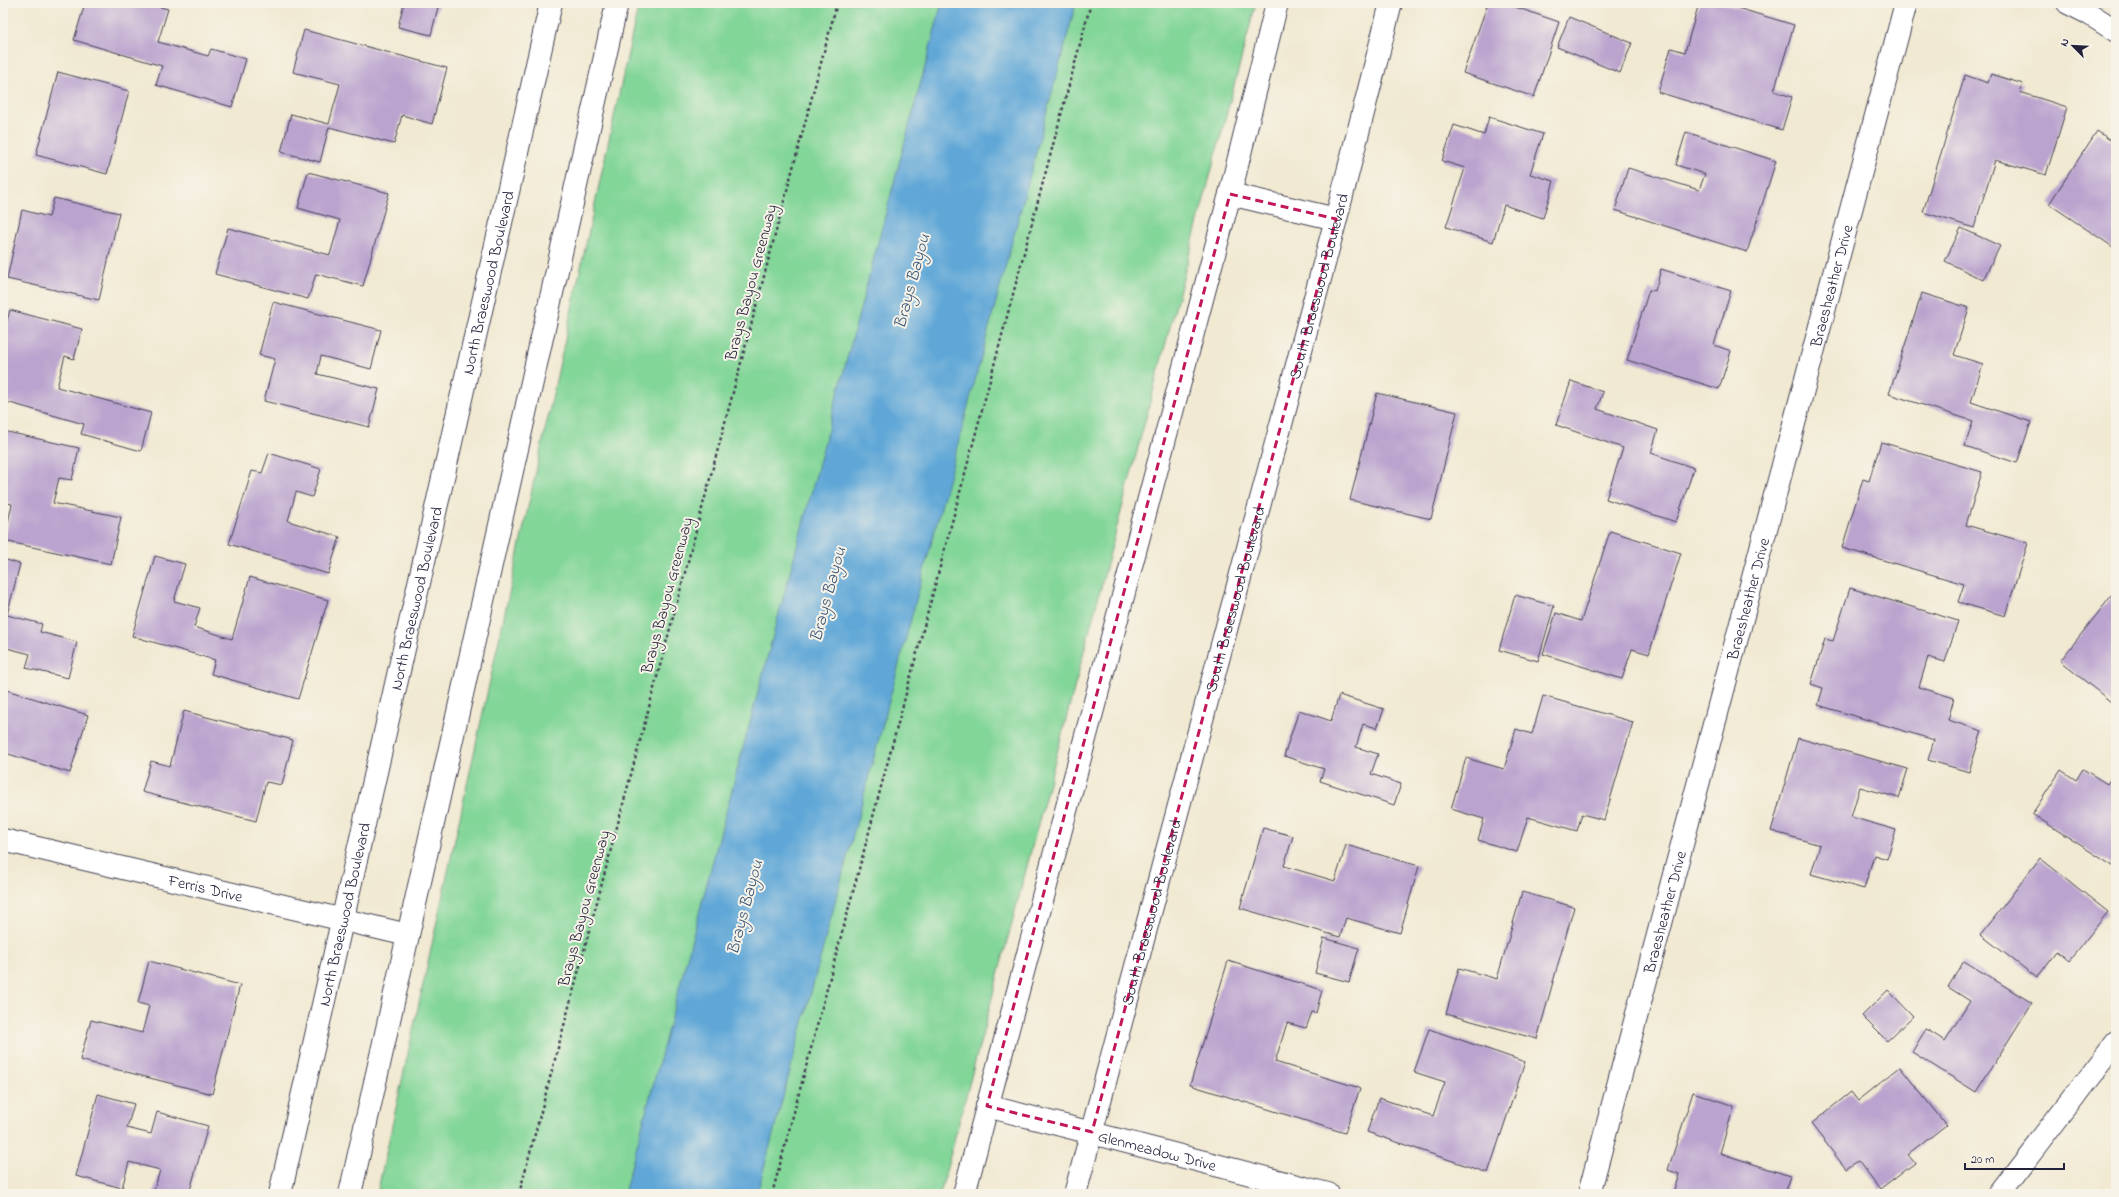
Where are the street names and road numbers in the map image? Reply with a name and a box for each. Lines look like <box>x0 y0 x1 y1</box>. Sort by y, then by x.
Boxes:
street label: North Braeswood Boulevard <box>457 189 522 377</box>
street label: South Braeswood Boulevard <box>1284 191 1356 382</box>
street label: Brays Bayou Greenway <box>719 202 784 364</box>
street label: Braesheather Drive <box>1805 222 1861 351</box>
street label: North Braeswood Boulevard <box>385 504 450 693</box>
street label: South Braeswood Boulevard <box>1200 504 1273 695</box>
street label: Brays Bayou Greenway <box>635 515 700 677</box>
street label: Braesheather Drive <box>1721 535 1777 664</box>
street label: South Braeswood Boulevard <box>1116 817 1189 1008</box>
street label: North Braeswood Boulevard <box>313 820 378 1009</box>
street label: Brays Bayou Greenway <box>552 828 617 990</box>
street label: Braesheather Drive <box>1638 848 1694 977</box>
street label: Ferris Drive <box>164 869 246 910</box>
street label: Glenmeadow Drive <box>1095 1125 1219 1179</box>

